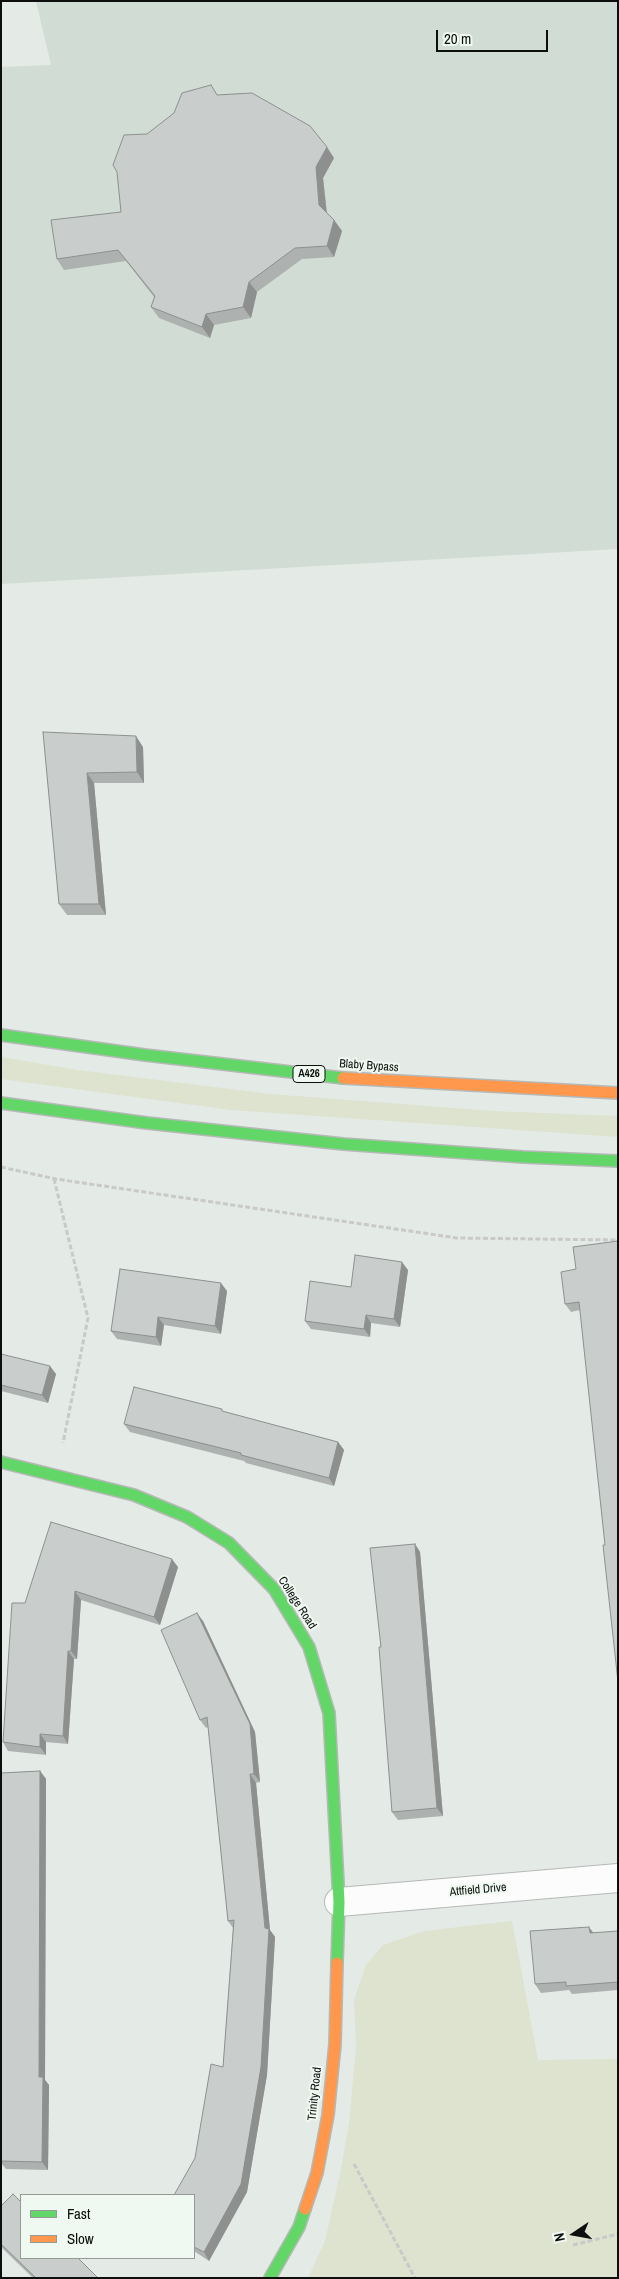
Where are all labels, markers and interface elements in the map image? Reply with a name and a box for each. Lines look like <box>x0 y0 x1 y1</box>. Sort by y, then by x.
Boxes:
scale bar <box>439 20 552 52</box>
text: 20 m <box>444 28 471 49</box>
street label: Blaby Bypass <box>339 1057 399 1075</box>
road number: A426 <box>293 1066 325 1082</box>
street label: College Road <box>275 1574 319 1632</box>
street label: Attfield Drive <box>449 1880 507 1900</box>
street label: Trinity Road <box>305 2067 325 2121</box>
legend <box>20 2194 195 2259</box>
text: Fast <box>67 2203 90 2224</box>
north arrow <box>549 2209 599 2259</box>
text: Slow <box>67 2228 94 2249</box>
text: N <box>550 2231 569 2243</box>

